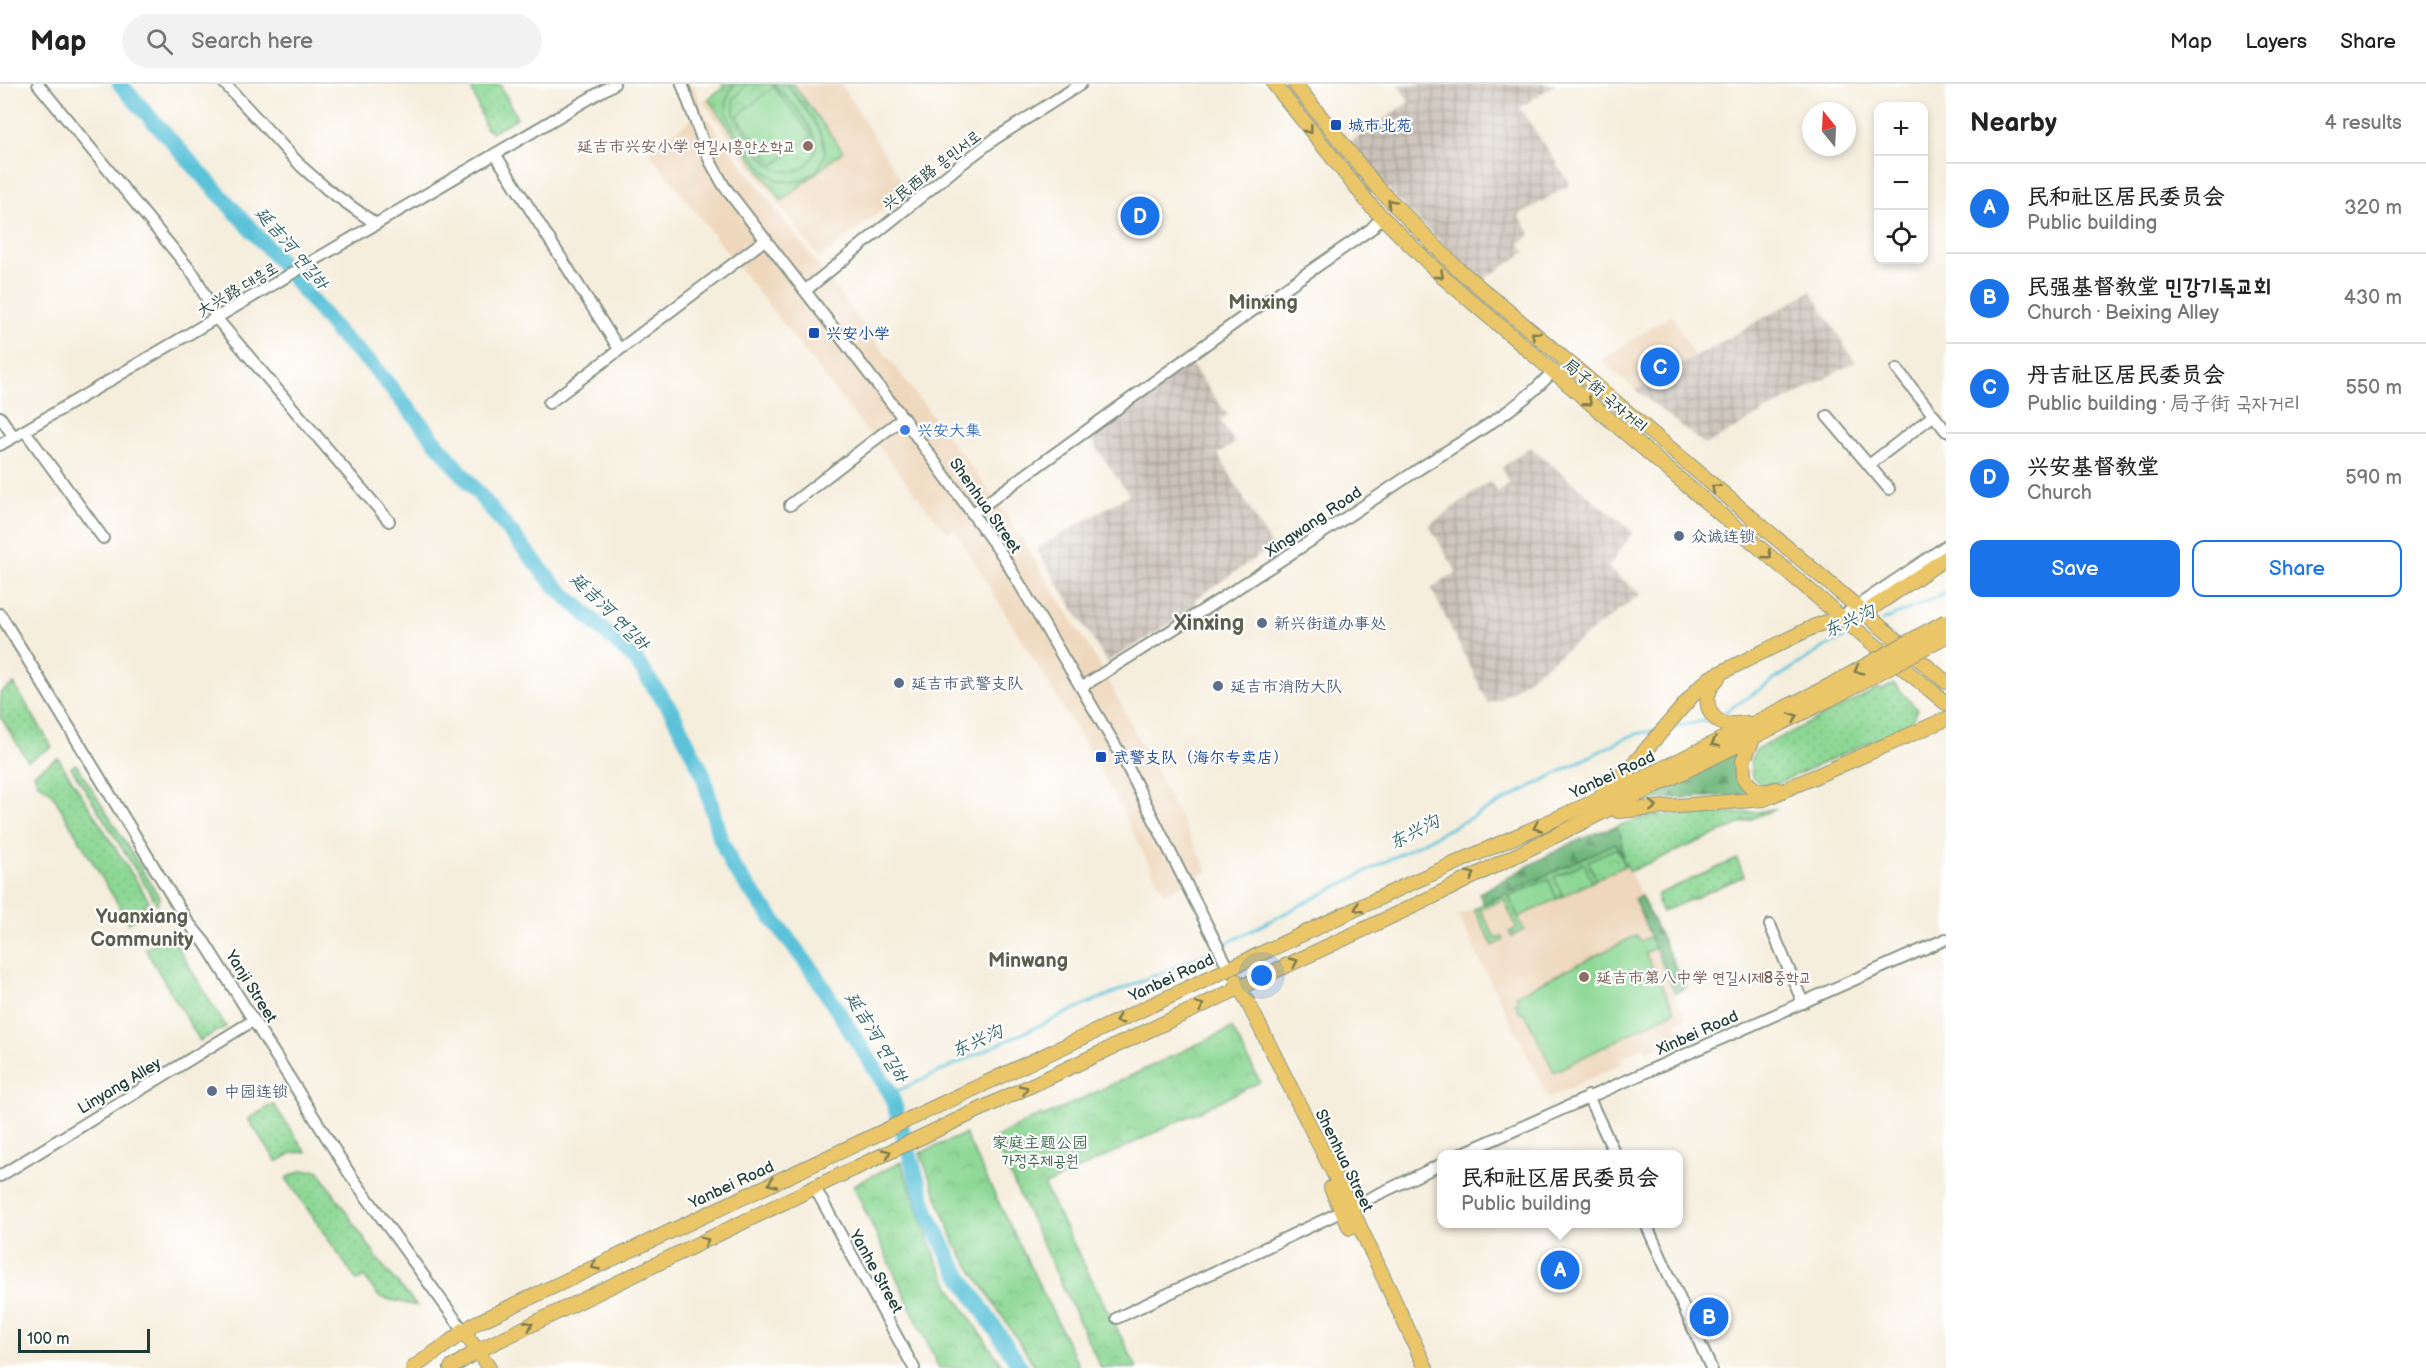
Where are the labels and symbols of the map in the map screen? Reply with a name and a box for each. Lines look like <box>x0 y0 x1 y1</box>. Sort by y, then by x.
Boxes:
north arrow <box>1802 102 1856 156</box>
place label: 城市北苑 <box>1348 117 1412 136</box>
marker: 城市北苑 <box>1329 118 1343 132</box>
one-way arrow <box>1302 124 1313 135</box>
street label: 兴民西路 흥민서로 <box>879 127 985 216</box>
place label: 延吉市兴安小学 연길시흥안소학교 <box>577 138 796 157</box>
marker: 延吉市兴安小学 연길시흥안소학교 <box>801 139 815 153</box>
pin: D <box>1120 194 1160 238</box>
one-way arrow <box>1388 199 1399 210</box>
water label: 延吉河 연길하 <box>250 203 334 295</box>
street label: 大兴路 대흥로 <box>194 259 282 322</box>
one-way arrow <box>1433 267 1444 278</box>
district label: Minxing <box>1228 291 1298 315</box>
place label: 兴安小学 <box>826 325 890 344</box>
marker: 兴安小学 <box>807 326 821 340</box>
one-way arrow <box>1531 331 1542 342</box>
pin: C <box>1640 344 1680 390</box>
street label: 局子街 국자거리 <box>1559 356 1651 437</box>
one-way arrow <box>1581 394 1592 405</box>
place label: 兴安大集 <box>917 422 981 441</box>
marker: 兴安大集 <box>898 423 912 437</box>
street label: Shenhua Street <box>945 455 1025 557</box>
street label: Xingwang Road <box>1261 483 1366 562</box>
one-way arrow <box>1711 485 1722 496</box>
place label: 众诚连锁 <box>1691 528 1755 547</box>
marker: 众诚连锁 <box>1672 529 1686 543</box>
one-way arrow <box>1761 548 1772 559</box>
water label: 延吉河 연길하 <box>566 568 655 655</box>
water label: 东兴沟 <box>1820 600 1880 642</box>
district label: Xinxing <box>1174 610 1244 637</box>
place label: 新兴街道办事处 <box>1274 615 1387 634</box>
marker: 新兴街道办事处 <box>1255 616 1269 630</box>
one-way arrow <box>1854 663 1865 674</box>
place label: 延吉市武警支队 <box>911 675 1023 694</box>
marker: 延吉市武警支队 <box>892 676 906 690</box>
place label: 延吉市消防大队 <box>1230 678 1342 697</box>
marker: 延吉市消防大队 <box>1211 679 1225 693</box>
one-way arrow <box>1787 713 1798 725</box>
one-way arrow <box>1711 735 1722 747</box>
street label: Yanbei Road <box>1566 747 1658 804</box>
place label: 武警支队（海尔专卖店） <box>1113 749 1289 768</box>
marker: 武警支队（海尔专卖店） <box>1094 750 1108 764</box>
one-way arrow <box>1648 800 1657 813</box>
water label: 东兴沟 <box>1385 810 1445 854</box>
one-way arrow <box>1532 820 1543 832</box>
one-way arrow <box>1465 871 1476 883</box>
one-way arrow <box>1353 901 1364 913</box>
district label: Yuanxiang Community <box>91 905 194 952</box>
street label: Yanji Street <box>221 946 280 1026</box>
district label: Minwang <box>988 949 1068 973</box>
street label: Yanbei Road <box>1125 950 1217 1007</box>
one-way arrow <box>1287 957 1298 969</box>
your location <box>1247 961 1276 990</box>
place label: 延吉市第八中学 연길시제8중학교 <box>1596 969 1812 988</box>
marker: 延吉市第八中学 연길시제8중학교 <box>1577 970 1591 984</box>
water label: 延吉河 연길하 <box>841 988 913 1087</box>
one-way arrow <box>1194 1001 1205 1013</box>
street label: Xinbei Road <box>1653 1007 1741 1060</box>
one-way arrow <box>1114 1013 1125 1025</box>
water label: 东兴沟 <box>948 1020 1008 1062</box>
street label: Linyang Alley <box>75 1054 166 1119</box>
place label: 中园连锁 <box>224 1083 288 1102</box>
marker: 中园连锁 <box>205 1084 219 1098</box>
one-way arrow <box>1018 1084 1029 1096</box>
street label: Shenhua Street <box>1311 1106 1377 1215</box>
park label: 家庭主题公园 가정주제공원 <box>992 1134 1088 1171</box>
one-way arrow <box>881 1149 892 1161</box>
street label: Yanbei Road <box>685 1157 777 1214</box>
one-way arrow <box>767 1176 778 1188</box>
street label: Yanhe Street <box>845 1226 906 1317</box>
one-way arrow <box>699 1236 710 1248</box>
pin: A <box>1540 1248 1580 1292</box>
one-way arrow <box>591 1259 602 1271</box>
pin: B <box>1690 1294 1728 1340</box>
one-way arrow <box>523 1321 534 1333</box>
scale bar <box>18 1326 150 1354</box>

